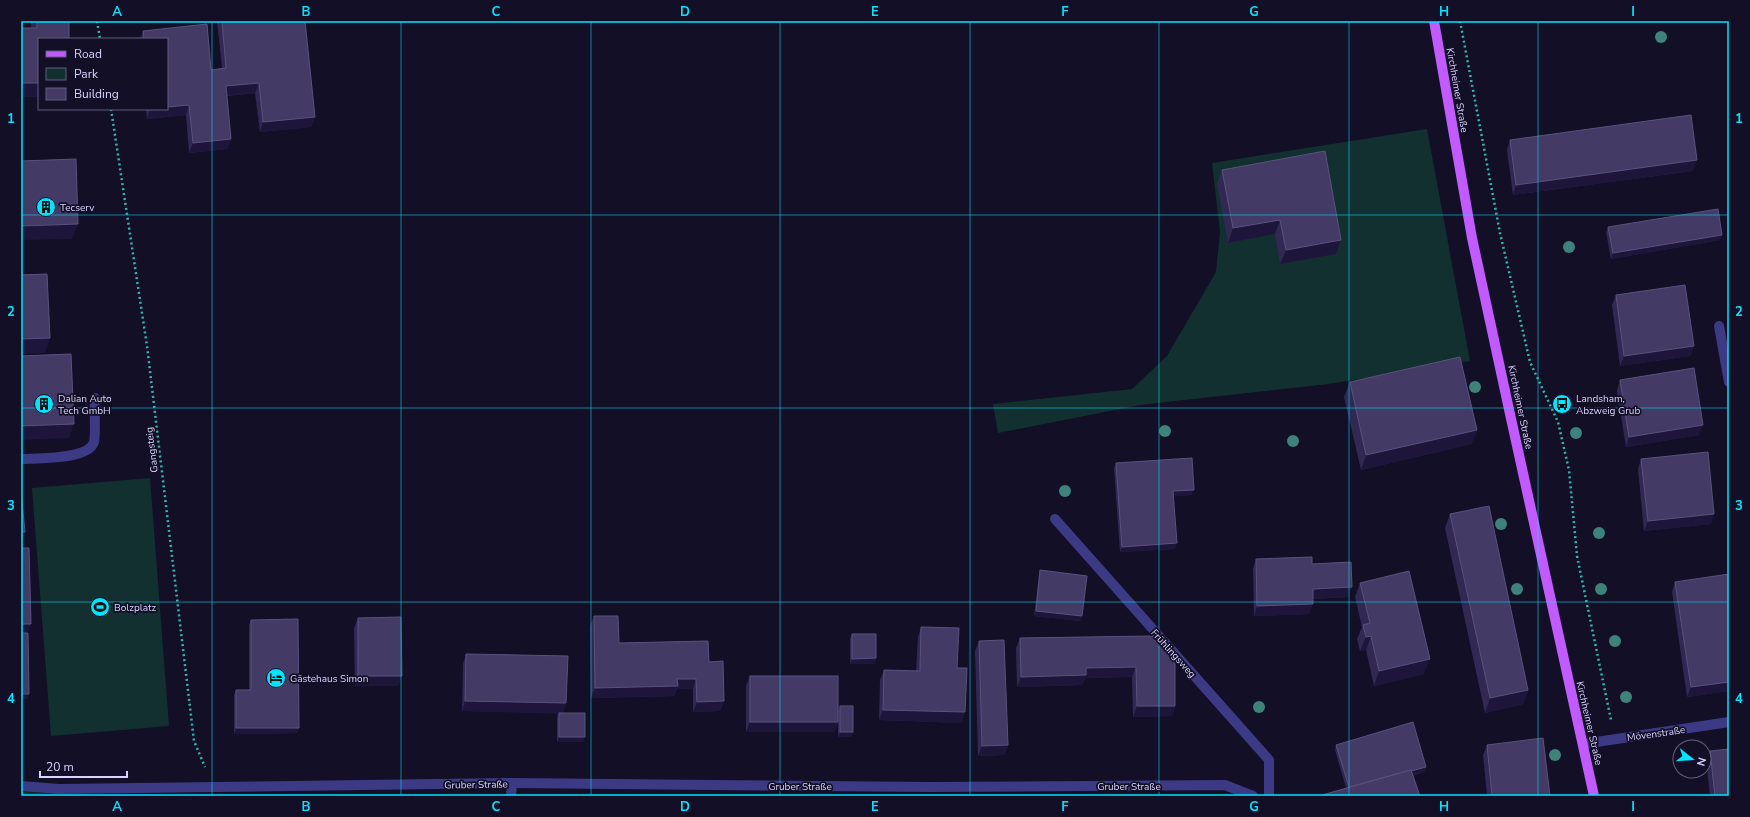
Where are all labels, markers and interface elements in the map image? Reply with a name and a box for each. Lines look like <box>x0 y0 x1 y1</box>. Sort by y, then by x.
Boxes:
text: A <box>112 3 122 21</box>
text: B <box>302 3 311 21</box>
text: C <box>492 3 501 21</box>
text: D <box>680 3 690 21</box>
text: E <box>871 3 879 21</box>
text: F <box>1061 3 1069 21</box>
text: G <box>1249 3 1259 21</box>
text: H <box>1439 3 1449 21</box>
text: I <box>1631 3 1635 21</box>
legend <box>38 38 168 110</box>
text: Road <box>74 46 102 62</box>
street label: Kirchheimer Straße <box>1443 47 1471 134</box>
text: Park <box>74 66 99 82</box>
text: Building <box>74 86 119 102</box>
text: 1 <box>7 110 15 128</box>
text: 1 <box>1735 110 1743 128</box>
building icon: Tecserv <box>35 196 57 218</box>
place label: Tecserv <box>60 201 95 215</box>
text: 2 <box>7 303 15 321</box>
text: 2 <box>1735 303 1743 321</box>
street label: Kirchheimer Straße <box>1504 364 1536 451</box>
place label: Dalian Auto Tech GmbH <box>58 392 112 418</box>
place label: Landsham, Abzweig Grub <box>1576 392 1640 418</box>
building icon: Dalian Auto Tech GmbH <box>33 393 55 415</box>
bus stop icon: Landsham, Abzweig Grub <box>1551 393 1573 415</box>
street label: Gangsteig <box>142 426 162 473</box>
text: 3 <box>7 497 15 515</box>
text: 3 <box>1735 497 1743 515</box>
sports icon: Bolzplatz <box>89 596 111 618</box>
place label: Bolzplatz <box>114 601 157 615</box>
street label: Frühlingsweg <box>1148 626 1199 681</box>
hotel icon: Gästehaus Simon <box>265 667 287 689</box>
place label: Gästehaus Simon <box>290 672 368 686</box>
street label: Kirchheimer Straße <box>1573 680 1605 767</box>
text: 4 <box>7 690 15 708</box>
text: 4 <box>1735 690 1743 708</box>
street label: Mövenstraße <box>1626 723 1686 745</box>
north arrow <box>1672 739 1712 779</box>
scale bar <box>40 753 127 779</box>
text: N <box>1693 756 1709 768</box>
text: 20 m <box>46 759 74 775</box>
street label: Gruber Straße <box>444 777 508 793</box>
street label: Gruber Straße <box>768 780 832 794</box>
street label: Gruber Straße <box>1097 780 1161 794</box>
text: A <box>112 798 122 816</box>
text: B <box>302 798 311 816</box>
text: C <box>492 798 501 816</box>
text: D <box>680 798 690 816</box>
text: E <box>871 798 879 816</box>
text: F <box>1061 798 1069 816</box>
text: G <box>1249 798 1259 816</box>
text: H <box>1439 798 1449 816</box>
text: I <box>1631 798 1635 816</box>

